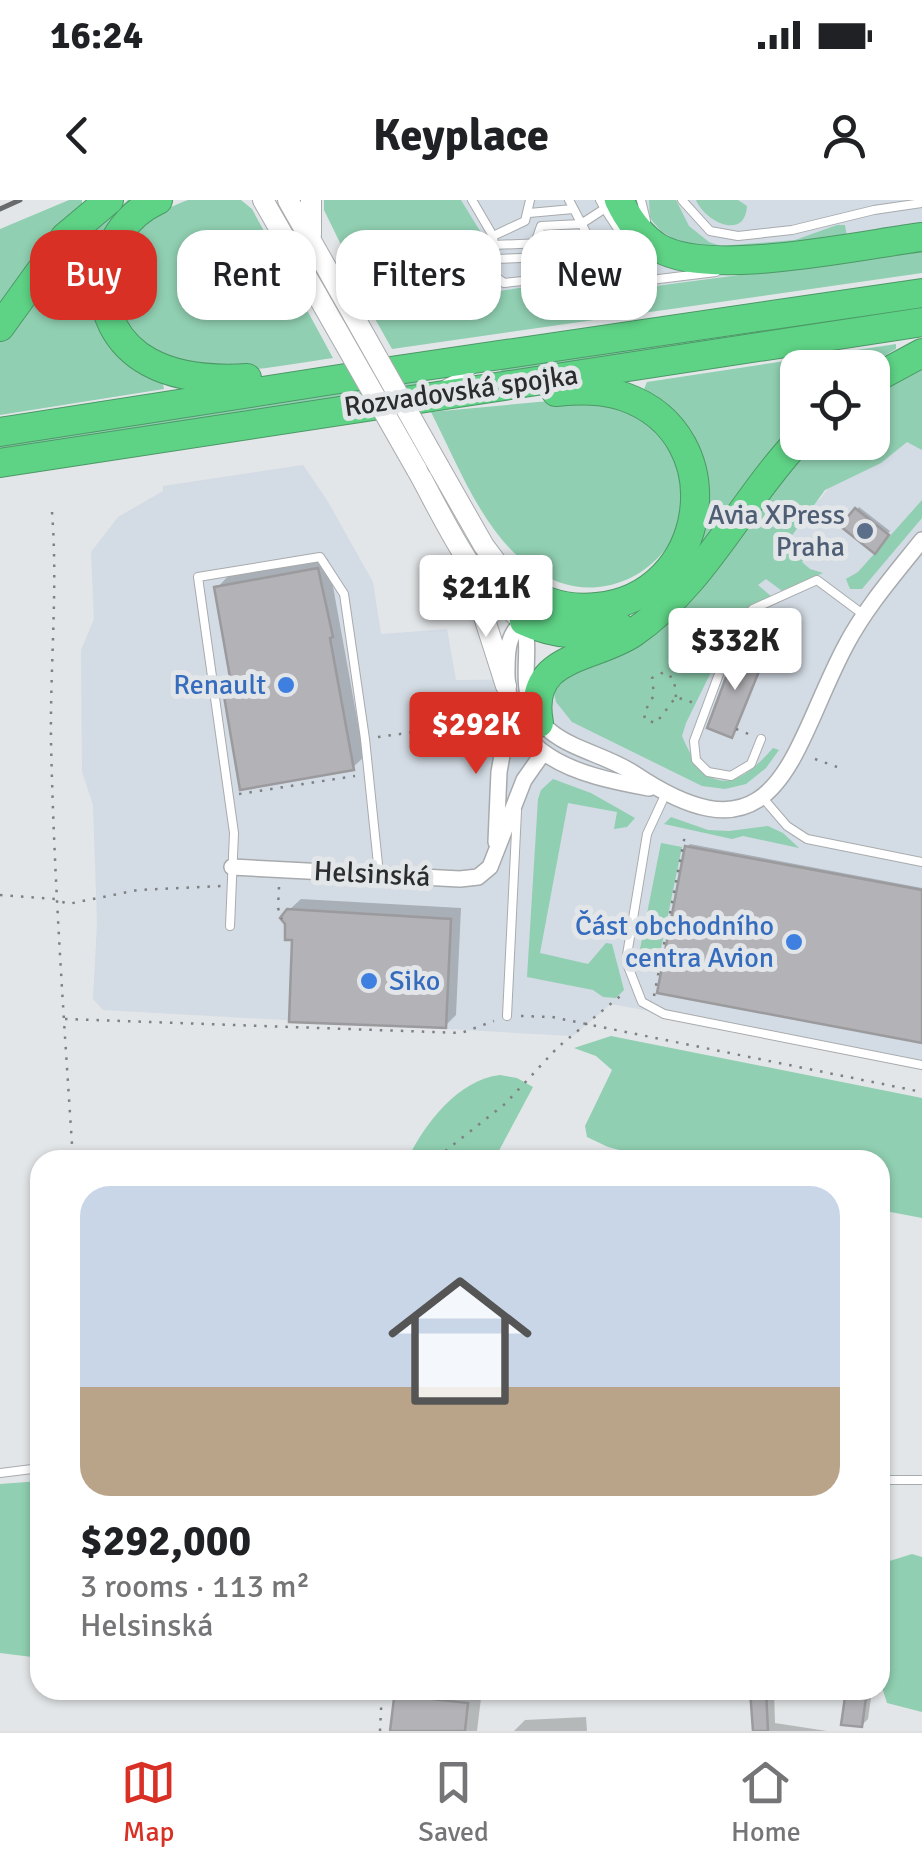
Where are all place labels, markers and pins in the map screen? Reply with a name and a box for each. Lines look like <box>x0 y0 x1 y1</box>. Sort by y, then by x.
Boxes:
place label: Avia XPress Praha <box>708 498 845 564</box>
marker: Avia XPress Praha <box>854 520 876 542</box>
pin: $211K <box>416 555 556 640</box>
pin: $332K <box>665 608 805 693</box>
place label: Renault <box>173 668 266 702</box>
marker: Renault <box>275 674 297 696</box>
pin: $292K <box>406 692 546 777</box>
place label: Část obchodního centra Avion <box>575 909 774 975</box>
marker: Část obchodního centra Avion <box>783 931 805 953</box>
place label: Siko <box>389 964 440 998</box>
marker: Siko <box>358 970 380 992</box>

